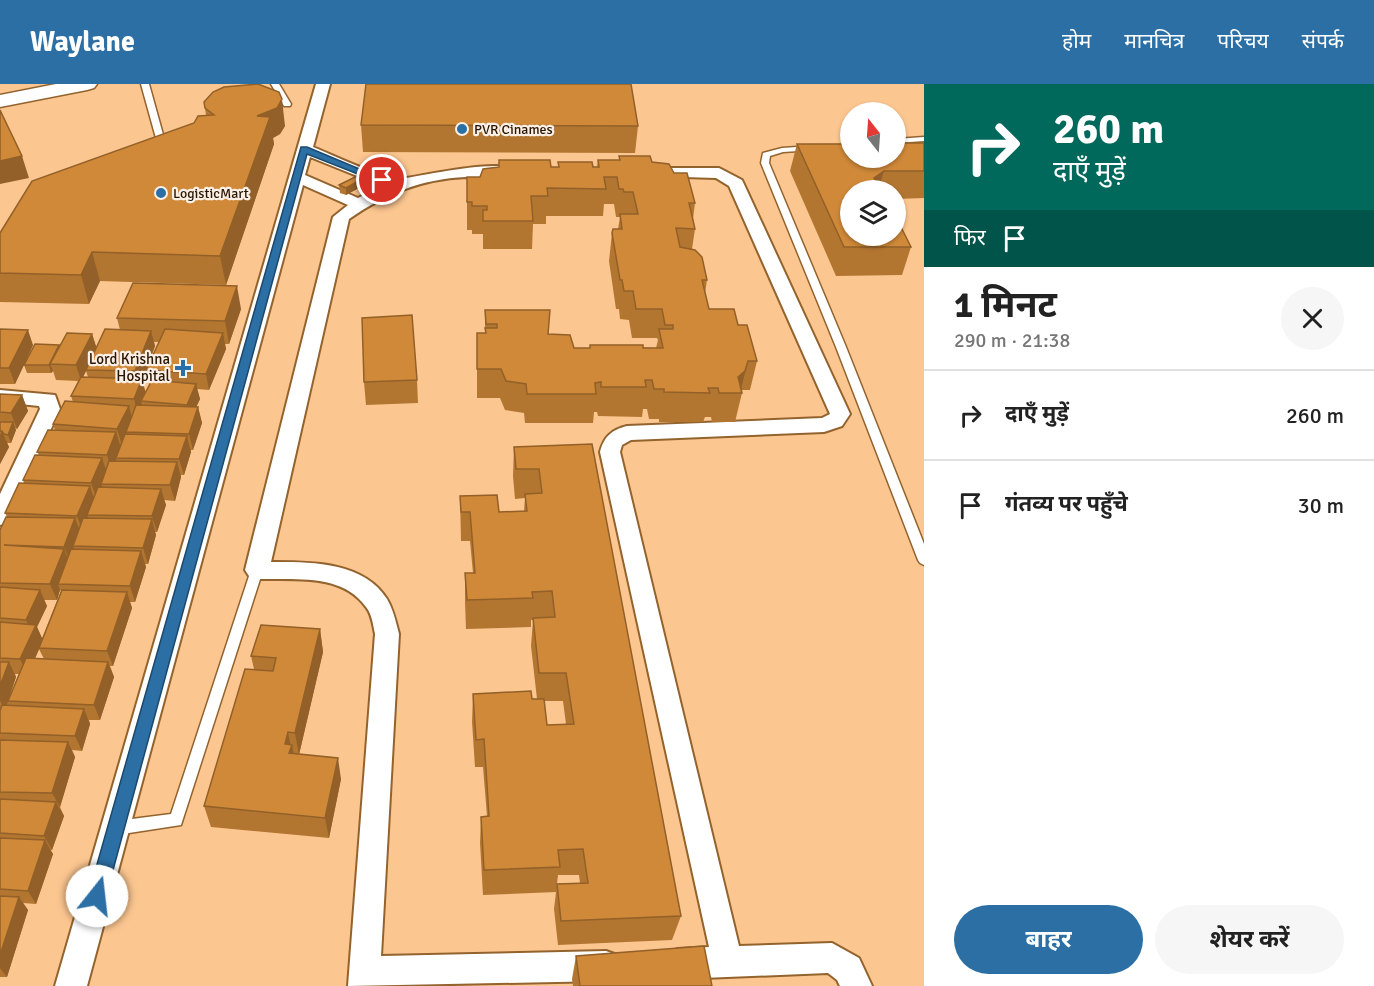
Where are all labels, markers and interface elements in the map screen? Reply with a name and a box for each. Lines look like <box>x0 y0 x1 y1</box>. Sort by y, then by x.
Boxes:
text: Waylane <box>30 25 135 59</box>
text: होम <box>1062 28 1091 54</box>
text: मानचित्र <box>1124 28 1184 54</box>
text: परिचय <box>1217 28 1269 54</box>
text: संपर्क <box>1302 28 1344 54</box>
north arrow <box>840 102 906 168</box>
map controls <box>840 102 906 246</box>
text: 260 m <box>1053 104 1164 155</box>
icon: right <box>954 108 1032 186</box>
place label: PVR Cinames <box>474 121 553 138</box>
marker: PVR Cinames <box>455 122 469 136</box>
pin <box>356 154 407 205</box>
text: दाएँ मुड़ें <box>1053 155 1126 188</box>
icon: arrive <box>365 163 398 196</box>
button: layers <box>840 180 906 246</box>
place label: LogisticMart <box>173 185 249 202</box>
marker: LogisticMart <box>154 186 168 200</box>
icon: arrive <box>998 222 1031 255</box>
text: फिर <box>954 224 986 251</box>
text: 1 मिनट <box>954 283 1057 328</box>
button: close <box>1281 287 1344 350</box>
text: 290 m · 21:38 <box>954 328 1070 353</box>
place label: Lord Krishna Hospital <box>89 350 170 385</box>
marker: Lord Krishna Hospital <box>174 359 192 377</box>
icon: right <box>954 399 987 432</box>
text: दाएँ मुड़ें <box>1005 400 1069 427</box>
text: 260 m <box>1286 402 1344 429</box>
icon: arrive <box>954 489 987 522</box>
text: गंतव्य पर पहुँचे <box>1005 490 1128 517</box>
text: 30 m <box>1298 492 1344 519</box>
position arrow <box>65 864 129 928</box>
button: बाहर <box>954 905 1143 974</box>
button: शेयर करें <box>1155 905 1344 974</box>

